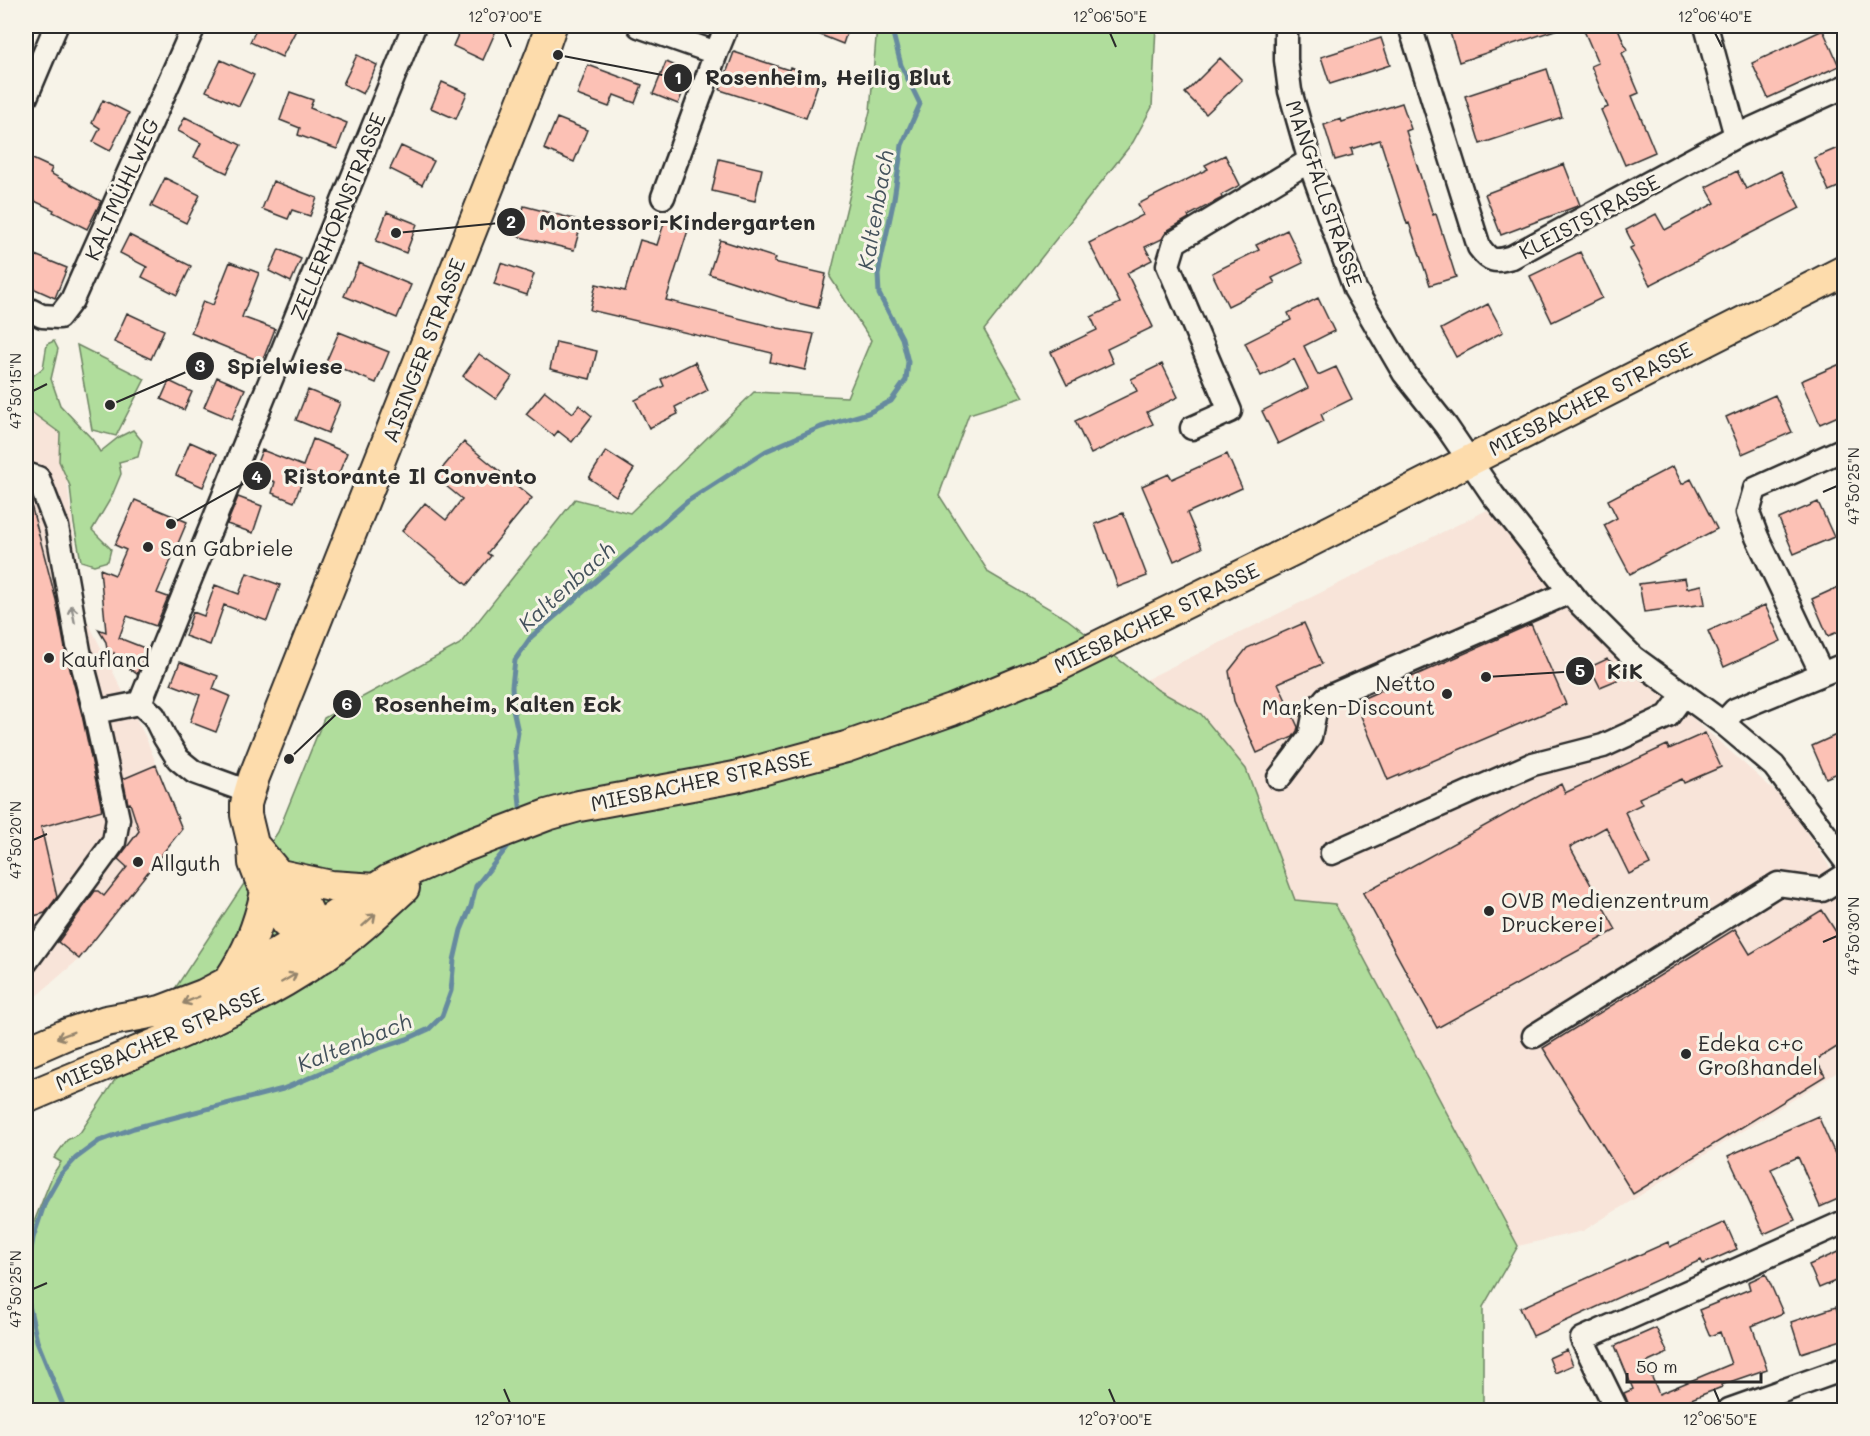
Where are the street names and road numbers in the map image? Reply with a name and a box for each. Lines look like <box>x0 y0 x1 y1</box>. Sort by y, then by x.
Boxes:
street label: MANGFALLSTRASSE <box>1280 96 1370 290</box>
street label: ZELLERHORNSTRASSE <box>283 108 391 324</box>
street label: KALTMÜHLWEG <box>78 114 164 264</box>
street label: KLEISTSTRASSE <box>1514 168 1664 264</box>
street label: AISINGER STRASSE <box>375 254 471 446</box>
street label: MIESBACHER STRASSE <box>1483 335 1697 461</box>
street label: MIESBACHER STRASSE <box>1049 555 1263 679</box>
street label: MIESBACHER STRASSE <box>588 743 814 817</box>
street label: MIESBACHER STRASSE <box>51 980 267 1096</box>

